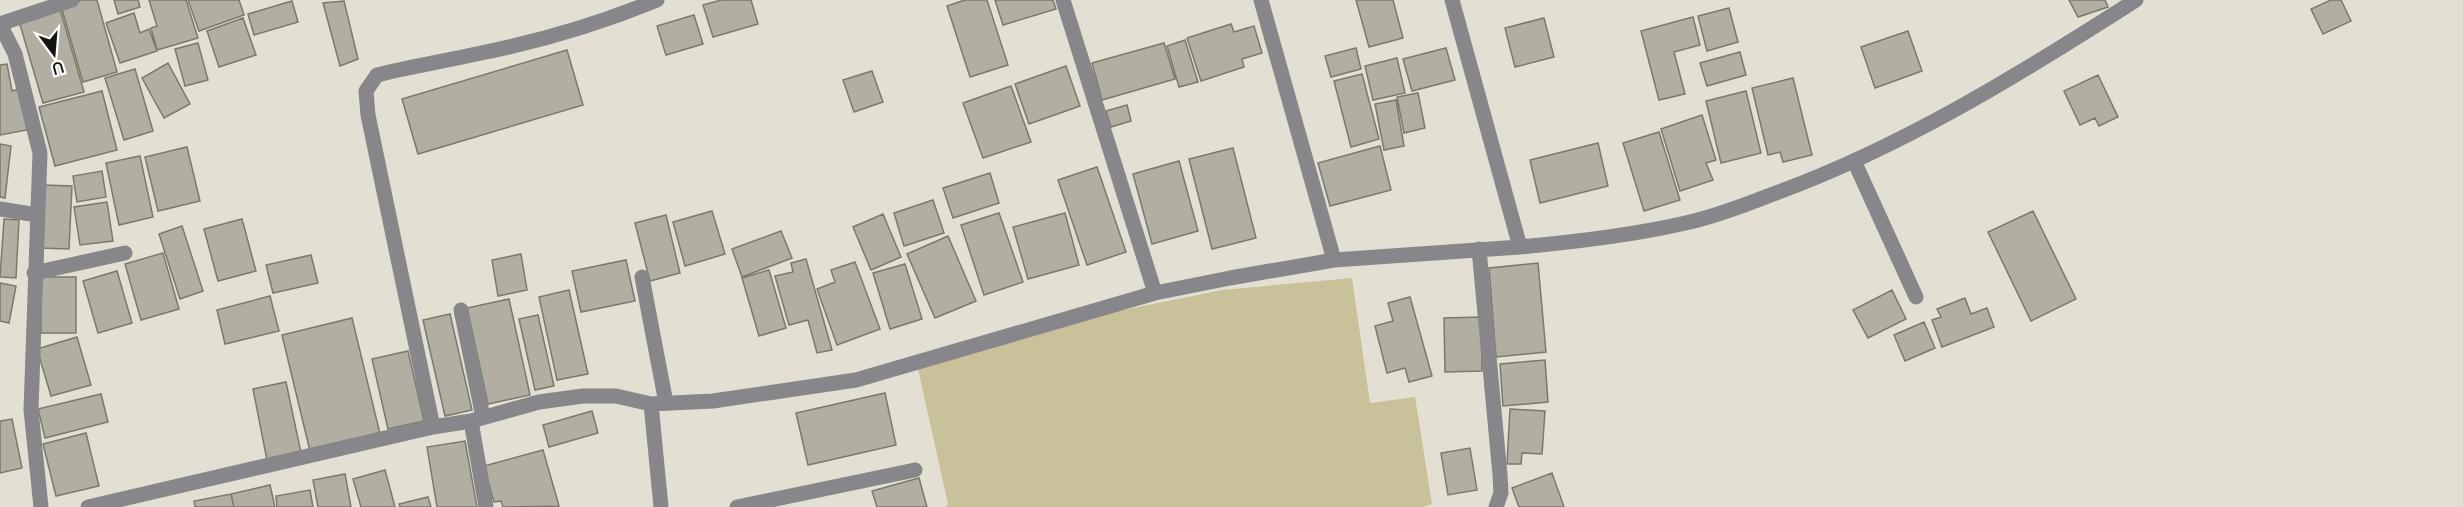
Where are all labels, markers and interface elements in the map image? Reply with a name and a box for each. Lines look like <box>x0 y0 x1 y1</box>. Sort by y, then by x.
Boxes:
north arrow <box>24 24 84 84</box>
text: U <box>50 56 67 81</box>

